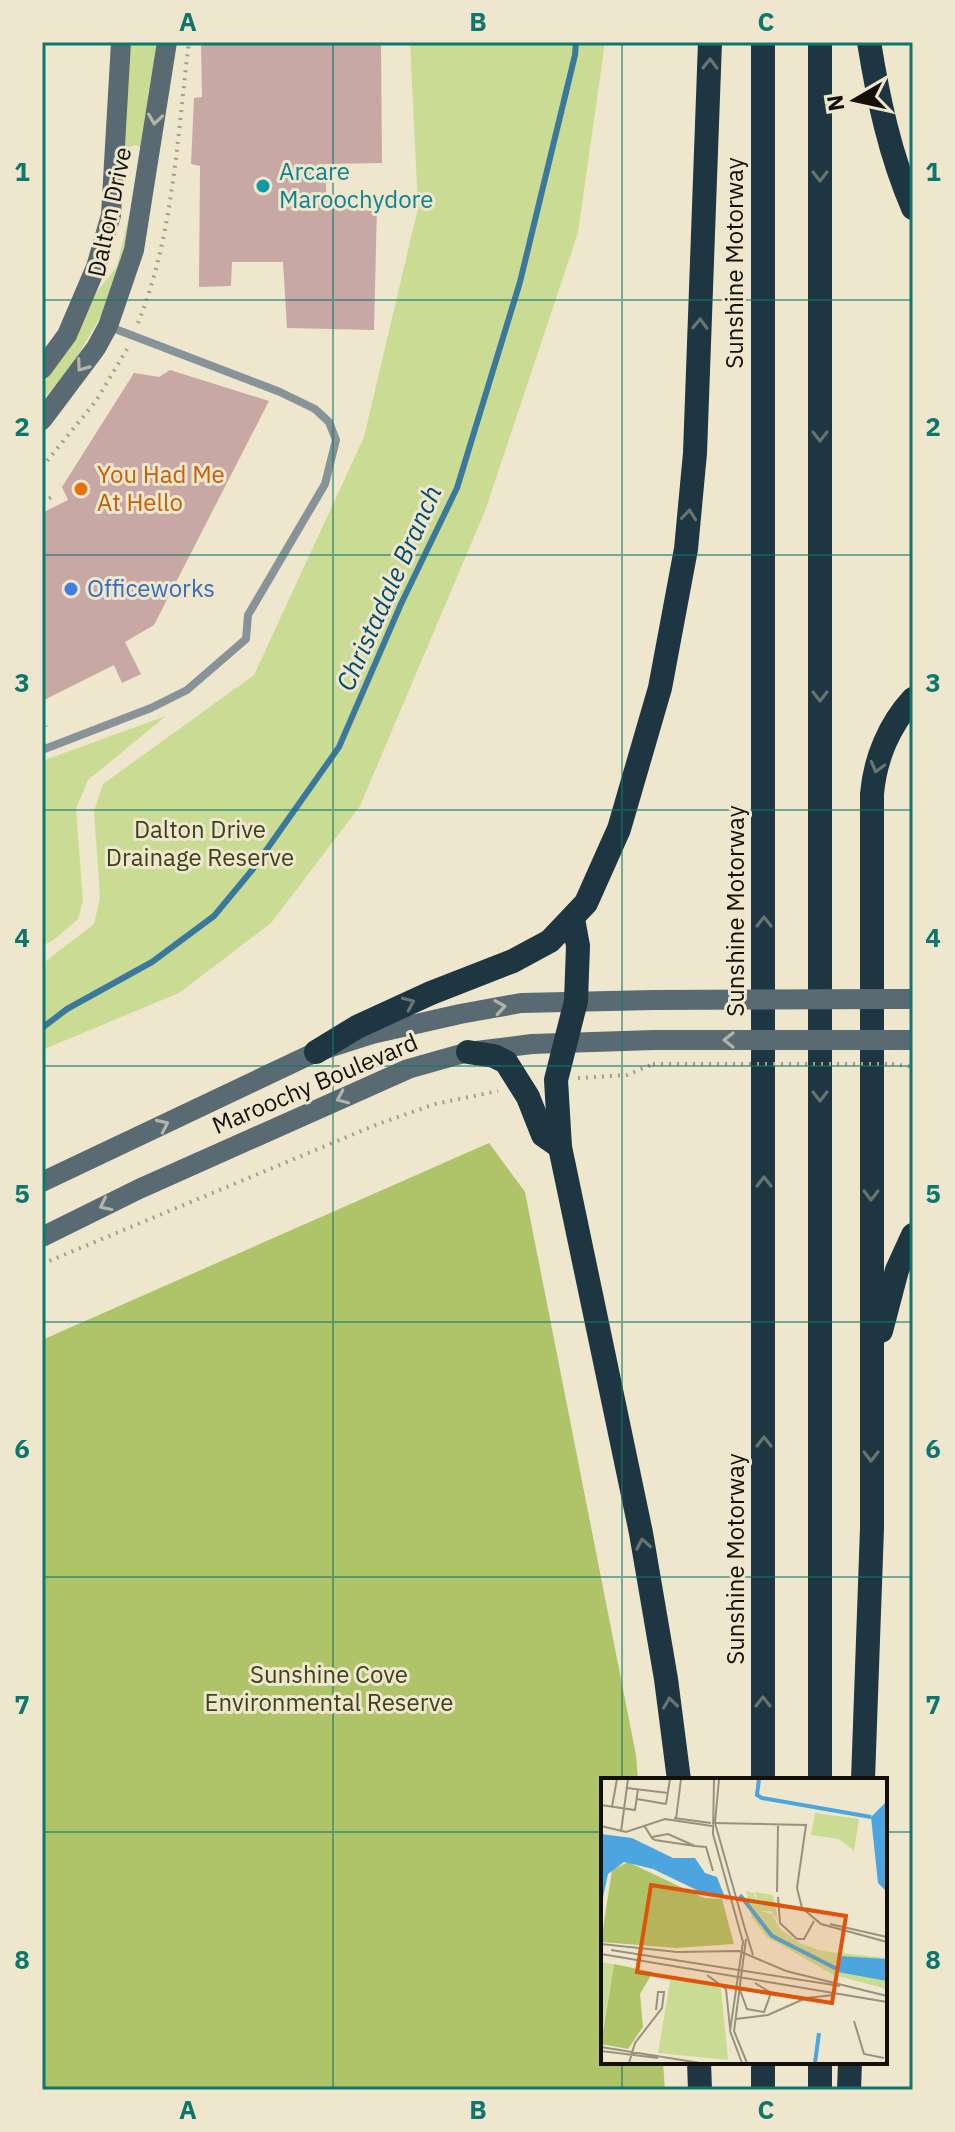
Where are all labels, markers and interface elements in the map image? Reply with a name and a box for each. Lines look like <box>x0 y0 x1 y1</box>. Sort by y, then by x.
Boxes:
text: A <box>179 4 197 38</box>
text: B <box>469 4 487 38</box>
text: C <box>758 4 775 38</box>
one-way arrow <box>701 57 718 70</box>
north arrow <box>815 60 895 140</box>
text: N <box>819 93 850 113</box>
one-way arrow <box>147 112 164 126</box>
street label: Dalton Drive <box>80 144 138 280</box>
text: 1 <box>14 154 30 188</box>
text: 1 <box>925 154 941 188</box>
place label: Arcare Maroochydore <box>279 155 433 215</box>
street label: Sunshine Motorway <box>718 157 750 369</box>
one-way arrow <box>811 170 829 183</box>
marker: Arcare Maroochydore <box>254 177 272 195</box>
one-way arrow <box>692 317 709 330</box>
one-way arrow <box>78 357 92 371</box>
text: 2 <box>14 409 30 443</box>
text: 2 <box>925 409 941 443</box>
one-way arrow <box>811 430 829 443</box>
place label: You Had Me At Hello <box>97 458 225 518</box>
marker: You Had Me At Hello <box>72 480 90 498</box>
water label: Christadale Branch <box>328 480 449 696</box>
one-way arrow <box>681 508 698 521</box>
place label: Officeworks <box>87 572 215 604</box>
marker: Officeworks <box>62 580 80 598</box>
text: 3 <box>14 665 30 699</box>
text: 3 <box>925 665 941 699</box>
one-way arrow <box>811 690 829 703</box>
one-way arrow <box>869 760 886 774</box>
street label: Sunshine Motorway <box>719 805 751 1017</box>
park label: Dalton Drive Drainage Reserve <box>106 813 294 873</box>
one-way arrow <box>755 915 773 928</box>
text: 4 <box>14 920 30 954</box>
text: 4 <box>925 920 941 954</box>
one-way arrow <box>401 997 416 1013</box>
one-way arrow <box>493 999 507 1016</box>
street label: Maroochy Boulevard <box>207 1025 422 1141</box>
one-way arrow <box>722 1031 735 1049</box>
one-way arrow <box>336 1089 350 1105</box>
one-way arrow <box>811 1090 829 1103</box>
one-way arrow <box>155 1119 170 1135</box>
one-way arrow <box>755 1175 773 1188</box>
text: 5 <box>14 1176 30 1210</box>
text: 5 <box>925 1176 941 1210</box>
one-way arrow <box>862 1189 880 1202</box>
one-way arrow <box>99 1196 114 1211</box>
text: 6 <box>14 1431 30 1465</box>
text: 6 <box>925 1431 941 1465</box>
one-way arrow <box>755 1435 773 1448</box>
one-way arrow <box>862 1450 880 1463</box>
street label: Sunshine Motorway <box>719 1453 751 1665</box>
one-way arrow <box>636 1537 653 1550</box>
park label: Sunshine Cove Environmental Reserve <box>204 1658 454 1718</box>
text: 7 <box>14 1687 30 1721</box>
text: 7 <box>925 1687 941 1721</box>
one-way arrow <box>754 1695 772 1708</box>
one-way arrow <box>662 1696 679 1709</box>
inset map <box>601 1778 887 2064</box>
text: 8 <box>14 1942 30 1976</box>
text: 8 <box>925 1942 941 1976</box>
text: A <box>179 2092 197 2126</box>
text: B <box>469 2092 487 2126</box>
text: C <box>758 2092 775 2126</box>

